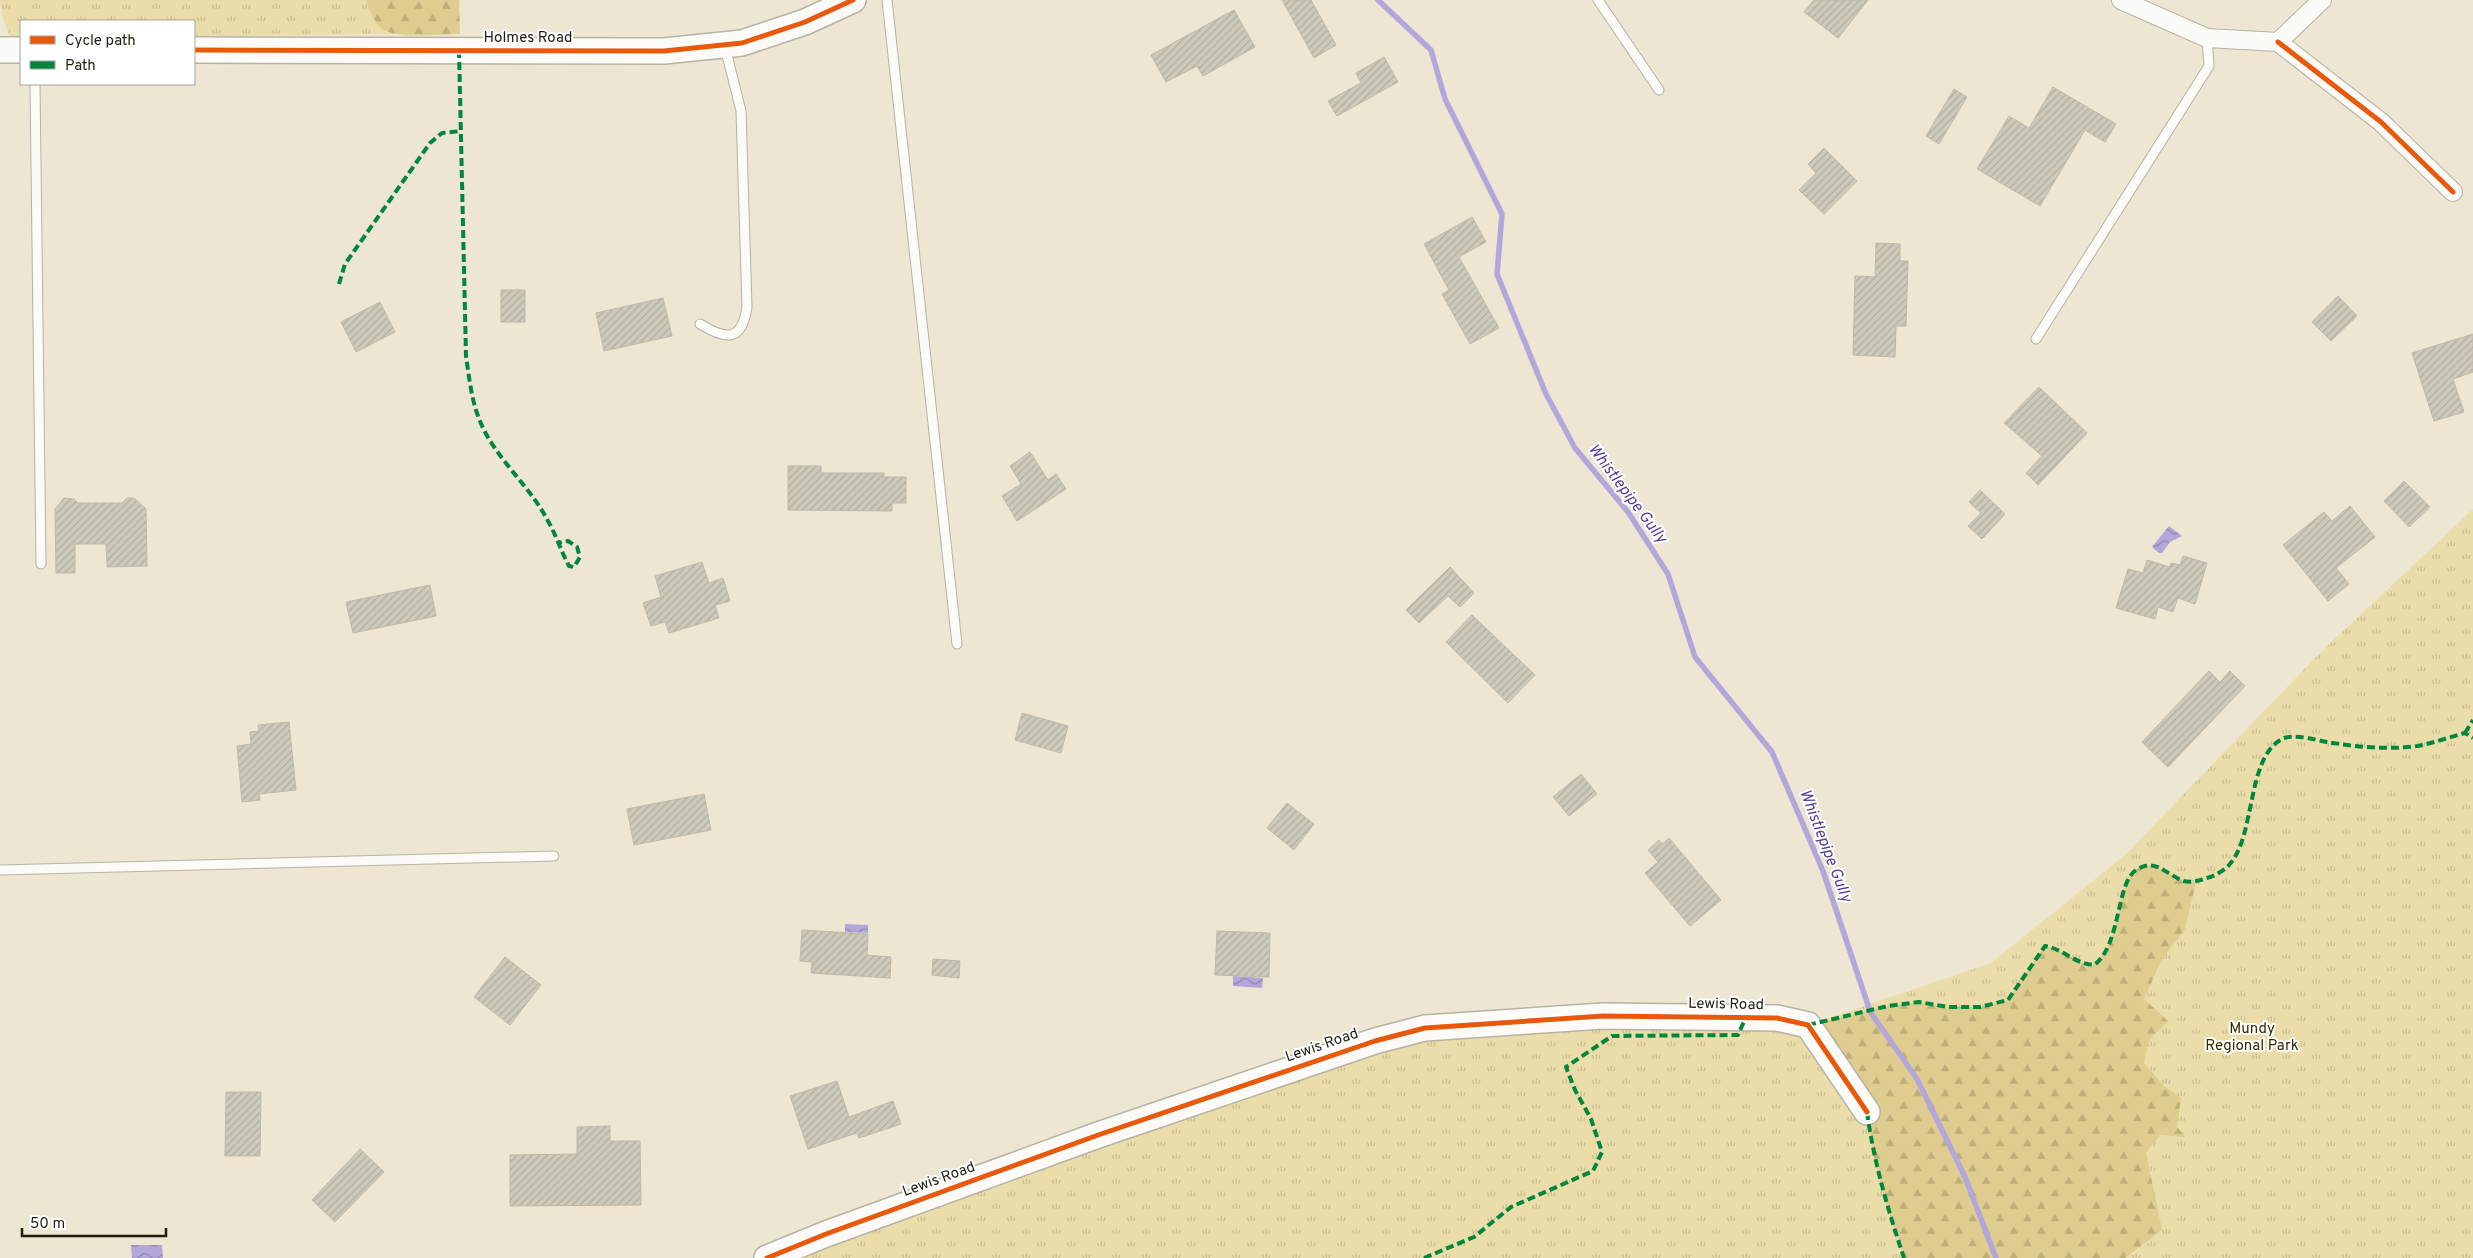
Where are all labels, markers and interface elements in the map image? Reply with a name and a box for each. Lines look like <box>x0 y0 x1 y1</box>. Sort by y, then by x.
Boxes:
legend <box>20 20 195 85</box>
street label: Holmes Road <box>484 29 572 48</box>
text: Cycle path <box>65 32 136 51</box>
text: Path <box>65 57 96 76</box>
water label: Whistlepipe Gully <box>1583 440 1672 549</box>
water label: Whistlepipe Gully <box>1794 787 1856 907</box>
street label: Lewis Road <box>1688 995 1764 1015</box>
park label: Mundy Regional Park <box>2205 1020 2299 1056</box>
street label: Lewis Road <box>1283 1025 1361 1067</box>
street label: Lewis Road <box>900 1158 978 1202</box>
scale bar <box>22 1206 166 1238</box>
text: 50 m <box>30 1215 65 1234</box>

